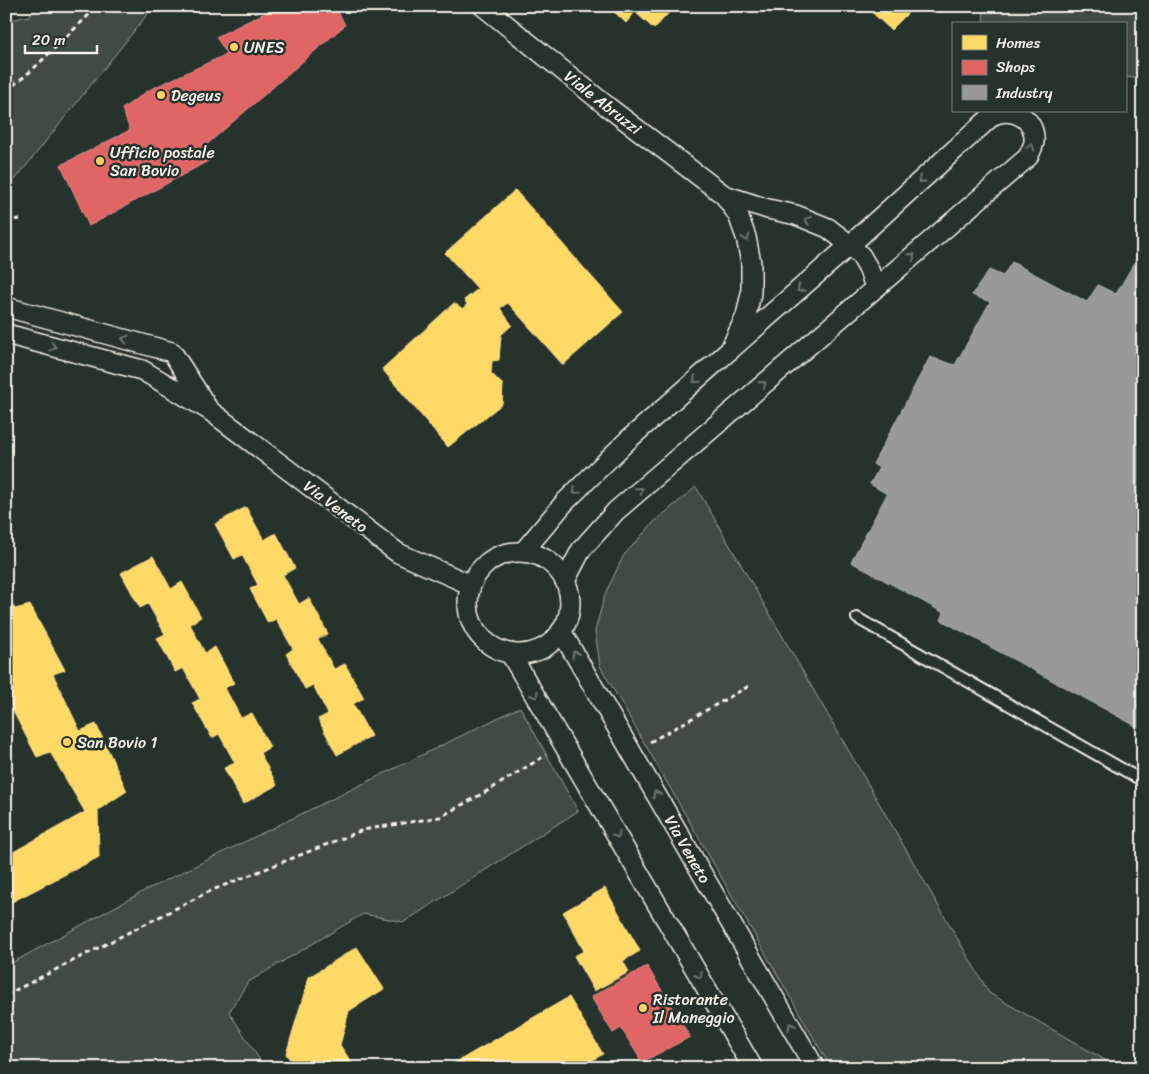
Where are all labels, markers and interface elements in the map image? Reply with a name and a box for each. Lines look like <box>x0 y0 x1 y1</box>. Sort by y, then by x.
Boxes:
scale bar <box>25 22 98 54</box>
legend <box>952 22 1126 112</box>
text: 20 m <box>32 27 66 53</box>
text: Homes <box>996 30 1040 56</box>
place label: UNES <box>244 33 285 62</box>
marker: UNES <box>228 41 240 53</box>
text: Shops <box>996 54 1036 80</box>
street label: Viale Abruzzi <box>557 63 648 143</box>
text: Industry <box>995 80 1053 106</box>
place label: Degeus <box>171 81 222 110</box>
marker: Degeus <box>155 89 167 101</box>
place label: Ufficio postale San Bovio <box>110 138 215 185</box>
one-way arrow <box>1025 143 1035 152</box>
marker: Ufficio postale San Bovio <box>94 155 106 167</box>
one-way arrow <box>918 174 927 183</box>
one-way arrow <box>805 216 813 226</box>
one-way arrow <box>740 233 750 242</box>
one-way arrow <box>906 253 915 261</box>
one-way arrow <box>797 283 806 291</box>
one-way arrow <box>121 335 129 345</box>
one-way arrow <box>49 341 58 352</box>
one-way arrow <box>692 375 701 384</box>
one-way arrow <box>757 381 766 390</box>
street label: Via Veneto <box>297 472 374 541</box>
one-way arrow <box>573 485 582 494</box>
one-way arrow <box>634 487 643 496</box>
one-way arrow <box>571 650 581 659</box>
one-way arrow <box>528 689 538 698</box>
place label: San Bovio 1 <box>77 728 157 757</box>
marker: San Bovio 1 <box>61 736 73 748</box>
one-way arrow <box>653 791 663 800</box>
street label: Via Veneto <box>656 809 719 889</box>
one-way arrow <box>610 830 620 839</box>
one-way arrow <box>692 970 702 979</box>
place label: Ristorante Il Maneggio <box>652 985 735 1032</box>
marker: Ristorante Il Maneggio <box>637 1002 649 1014</box>
one-way arrow <box>787 1022 797 1031</box>

